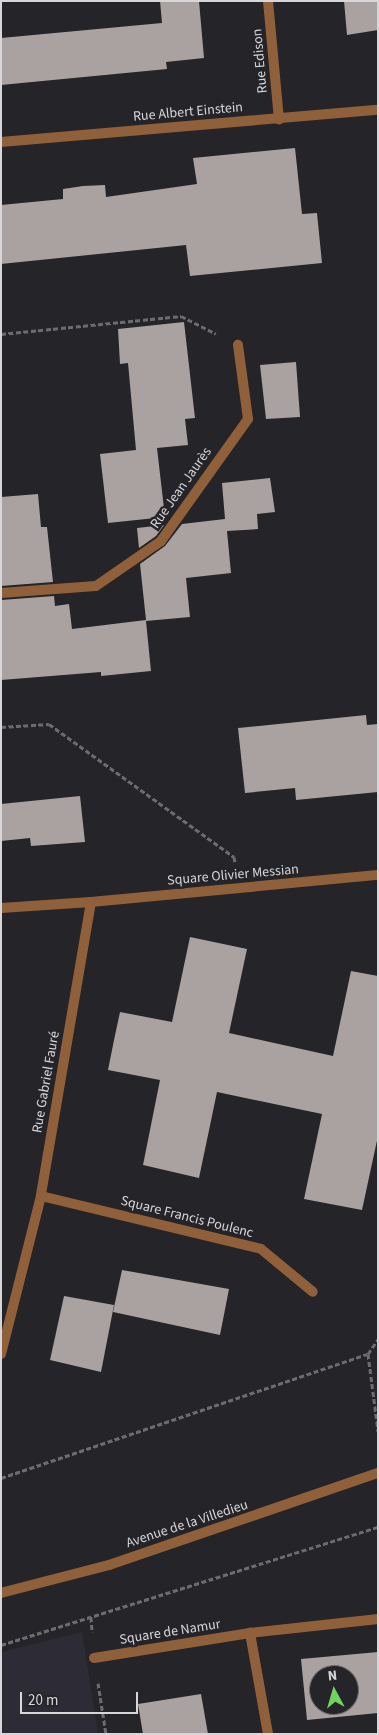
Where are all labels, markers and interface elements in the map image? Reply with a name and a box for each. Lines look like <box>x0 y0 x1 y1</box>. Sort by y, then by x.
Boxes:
street label: Rue Edison <box>249 28 271 94</box>
street label: Rue Albert Einstein <box>132 99 244 125</box>
street label: Rue Jean Jaurès <box>147 444 215 532</box>
street label: Square Olivier Messian <box>166 861 300 889</box>
street label: Rue Gabriel Fauré <box>29 1030 63 1134</box>
street label: Square Francis Poulenc <box>119 1192 255 1242</box>
street label: Avenue de la Villedieu <box>124 1496 250 1552</box>
street label: Square de Namur <box>118 1616 222 1648</box>
north arrow <box>309 1665 359 1715</box>
text: N <box>327 1666 338 1687</box>
scale bar <box>22 1682 140 1714</box>
text: 20 m <box>28 1690 58 1711</box>

